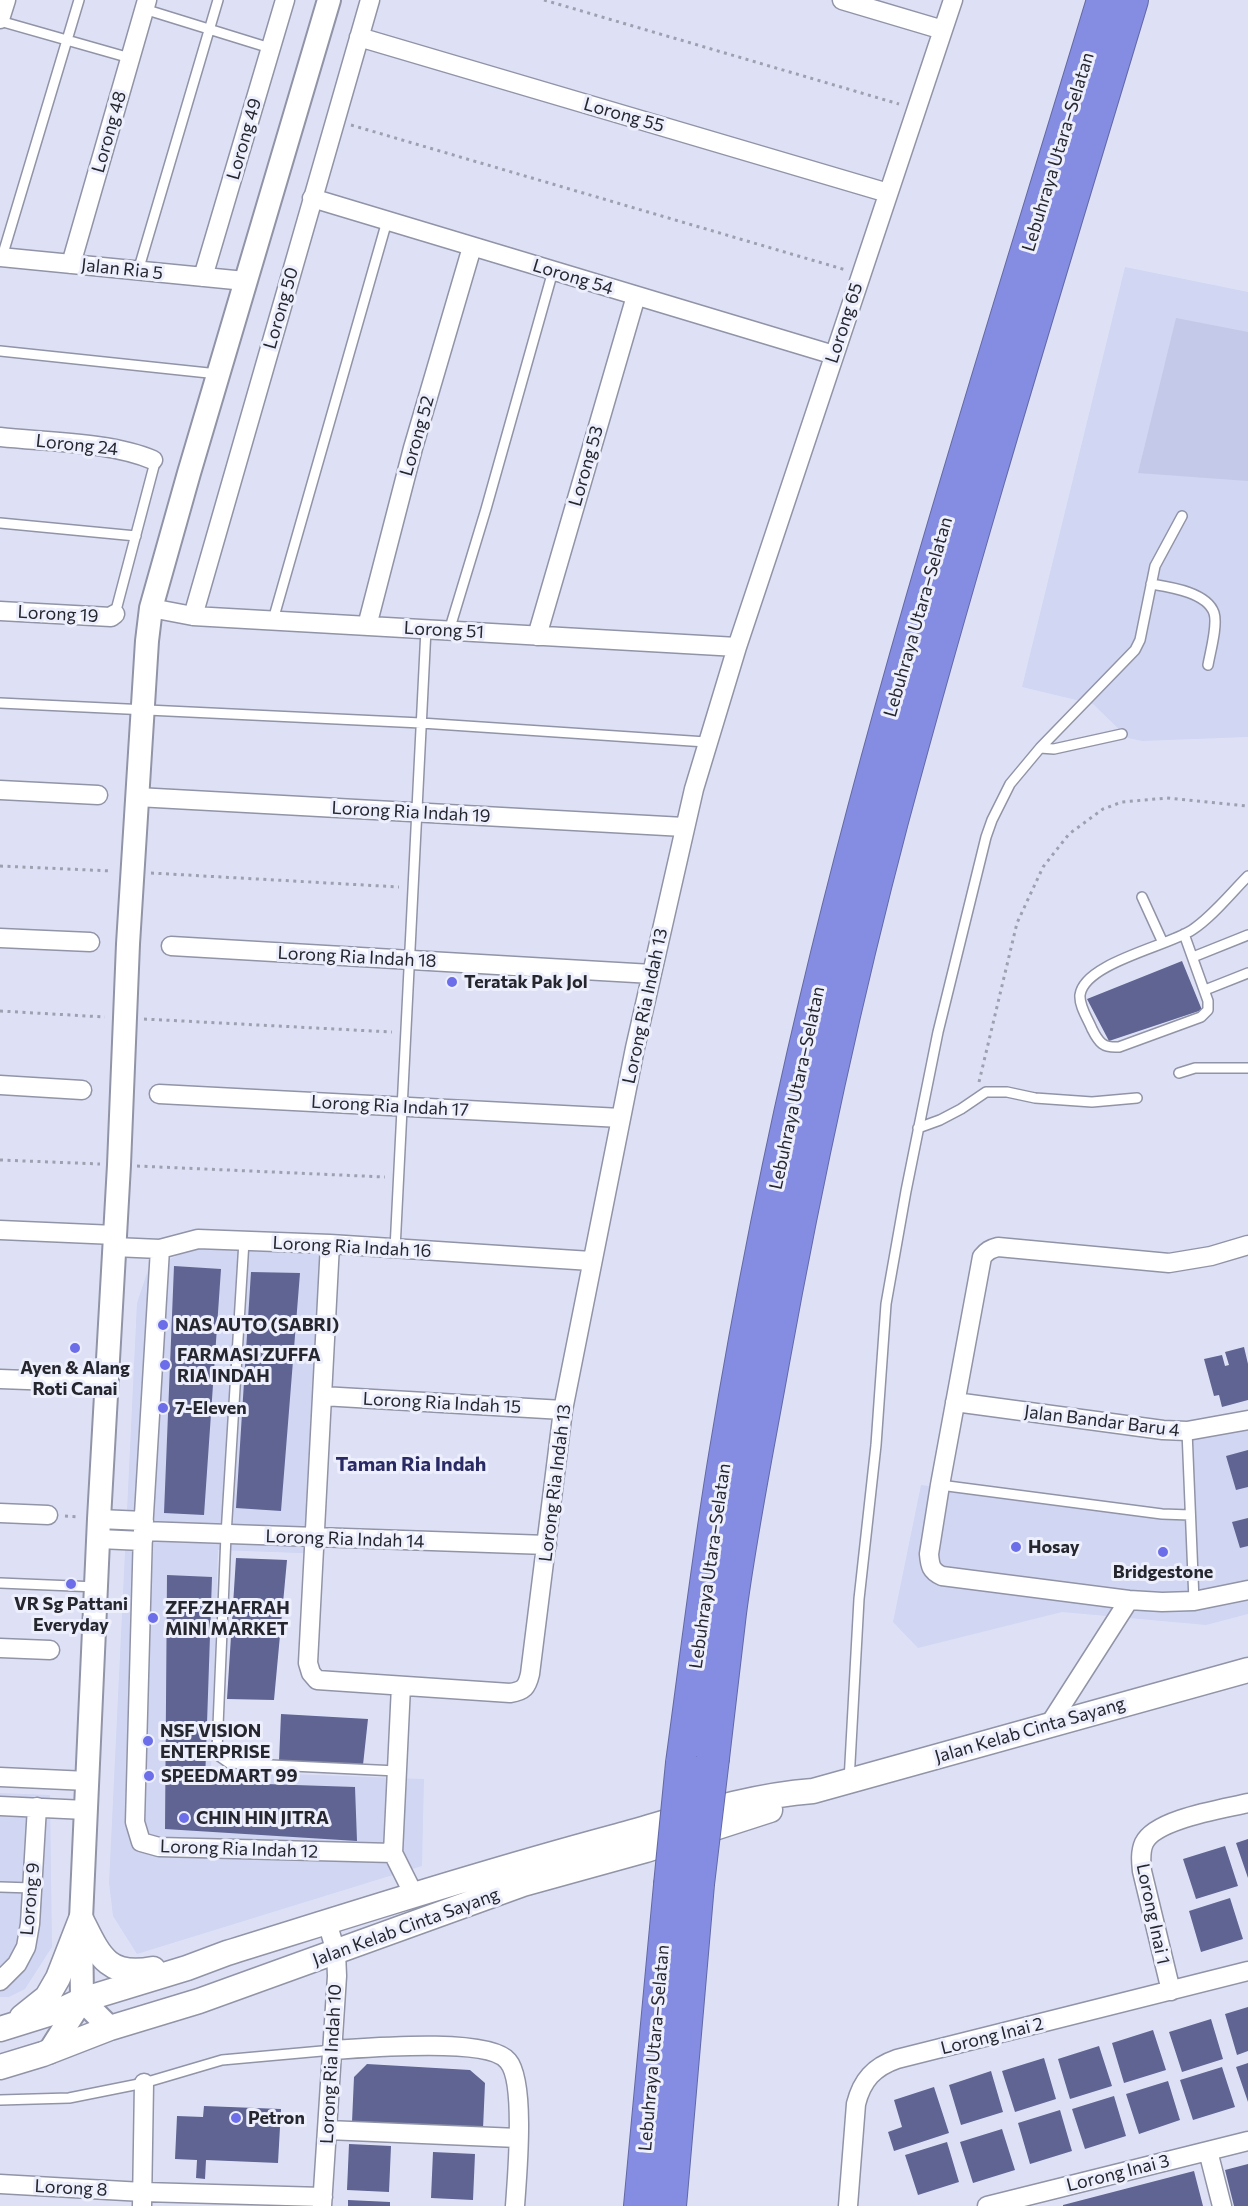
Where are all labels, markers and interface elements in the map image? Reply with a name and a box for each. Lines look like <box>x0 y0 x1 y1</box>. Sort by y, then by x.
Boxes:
street label: Lebuhraya Utara–Selatan <box>1017 50 1099 254</box>
street label: Lorong 48 <box>87 89 131 175</box>
street label: Lorong 55 <box>581 93 667 137</box>
street label: Lorong 49 <box>222 96 266 182</box>
street label: Jalan Ria 5 <box>80 254 164 284</box>
street label: Lorong 54 <box>530 254 616 300</box>
street label: Lorong 50 <box>259 265 303 351</box>
street label: Lorong 65 <box>821 280 867 366</box>
street label: Lorong 52 <box>395 393 439 479</box>
street label: Lorong 53 <box>564 423 608 509</box>
street label: Lorong 24 <box>35 430 119 460</box>
street label: Lebuhraya Utara–Selatan <box>879 514 957 720</box>
street label: Lorong 19 <box>17 601 99 627</box>
street label: Lorong 51 <box>403 617 485 643</box>
street label: Lorong Ria Indah 19 <box>331 797 491 827</box>
street label: Lorong Ria Indah 13 <box>618 926 672 1086</box>
street label: Lorong Ria Indah 18 <box>277 942 437 972</box>
place label: Teratak Pak Jol <box>464 971 588 993</box>
marker: Teratak Pak Jol <box>445 975 459 989</box>
street label: Lebuhraya Utara–Selatan <box>765 984 829 1192</box>
street label: Lorong Ria Indah 17 <box>311 1091 469 1121</box>
street label: Lorong Ria Indah 16 <box>272 1232 432 1262</box>
place label: NAS AUTO (SABRI) <box>175 1314 339 1336</box>
marker: NAS AUTO (SABRI) <box>156 1318 170 1332</box>
marker: Ayen & Alang Roti Canai <box>68 1341 82 1355</box>
place label: FARMASI ZUFFA RIA INDAH <box>177 1344 321 1386</box>
place label: Ayen & Alang Roti Canai <box>20 1357 130 1400</box>
marker: FARMASI ZUFFA RIA INDAH <box>158 1358 172 1372</box>
street label: Lorong Ria Indah 15 <box>362 1388 522 1418</box>
place label: 7-Eleven <box>175 1397 247 1419</box>
marker: 7-Eleven <box>156 1401 170 1415</box>
street label: Jalan Bandar Baru 4 <box>1023 1401 1181 1441</box>
street label: Lorong Ria Indah 13 <box>535 1403 575 1563</box>
district label: Taman Ria Indah <box>336 1452 486 1476</box>
street label: Lebuhraya Utara–Selatan <box>685 1462 735 1670</box>
street label: Lorong Ria Indah 14 <box>265 1525 425 1553</box>
place label: Hosay <box>1028 1536 1080 1558</box>
marker: Hosay <box>1009 1540 1023 1554</box>
marker: Bridgestone <box>1156 1545 1170 1559</box>
place label: Bridgestone <box>1113 1561 1213 1583</box>
marker: VR Sg Pattani Everyday <box>64 1577 78 1591</box>
place label: VR Sg Pattani Everyday <box>14 1593 128 1636</box>
place label: ZFF ZHAFRAH MINI MARKET <box>165 1597 290 1640</box>
marker: ZFF ZHAFRAH MINI MARKET <box>146 1611 160 1625</box>
street label: Jalan Kelab Cinta Sayang <box>932 1692 1128 1768</box>
place label: NSF VISION ENTERPRISE <box>160 1720 270 1762</box>
marker: NSF VISION ENTERPRISE <box>141 1734 155 1748</box>
place label: SPEEDMART 99 <box>161 1765 297 1787</box>
marker: SPEEDMART 99 <box>142 1769 156 1783</box>
place label: CHIN HIN JITRA <box>196 1807 329 1829</box>
marker: CHIN HIN JITRA <box>177 1811 191 1825</box>
street label: Lorong Ria Indah 12 <box>159 1835 319 1863</box>
street label: Lorong 9 <box>16 1862 44 1936</box>
street label: Lorong Inai 1 <box>1132 1862 1174 1966</box>
street label: Jalan Kelab Cinta Sayang <box>310 1883 502 1971</box>
street label: Lebuhraya Utara–Selatan <box>634 1944 674 2152</box>
street label: Lorong Ria Indah 10 <box>316 1983 346 2145</box>
street label: Lorong Inai 2 <box>938 2013 1046 2059</box>
place label: Petron <box>248 2107 305 2129</box>
marker: Petron <box>229 2111 243 2125</box>
street label: Lorong Inai 3 <box>1064 2150 1172 2196</box>
street label: Lorong 8 <box>34 2175 108 2201</box>

